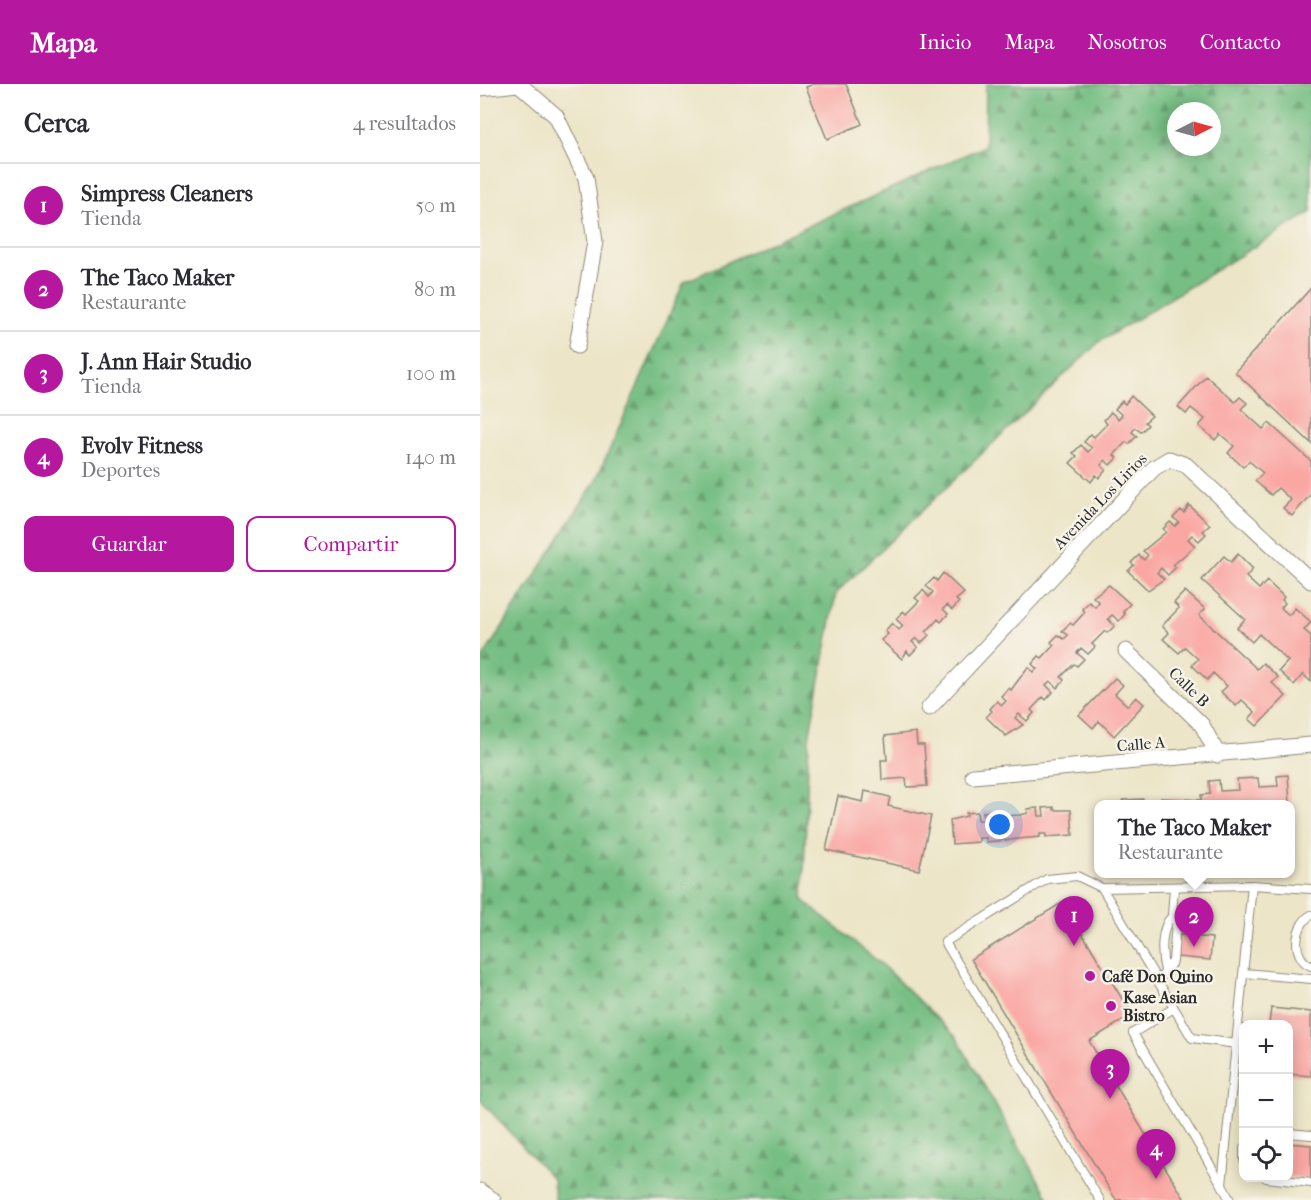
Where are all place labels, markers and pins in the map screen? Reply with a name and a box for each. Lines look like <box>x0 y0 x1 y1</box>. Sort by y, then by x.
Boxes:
pin: 1 <box>1054 896 1094 946</box>
pin: 2 <box>1174 898 1214 947</box>
place label: Café Don Quino <box>1102 967 1213 986</box>
marker: Café Don Quino <box>1083 969 1097 983</box>
place label: Kase Asian Bistro <box>1123 988 1198 1025</box>
marker: Kase Asian Bistro <box>1104 999 1118 1013</box>
pin: 3 <box>1090 1050 1130 1099</box>
pin: 4 <box>1136 1130 1176 1179</box>

